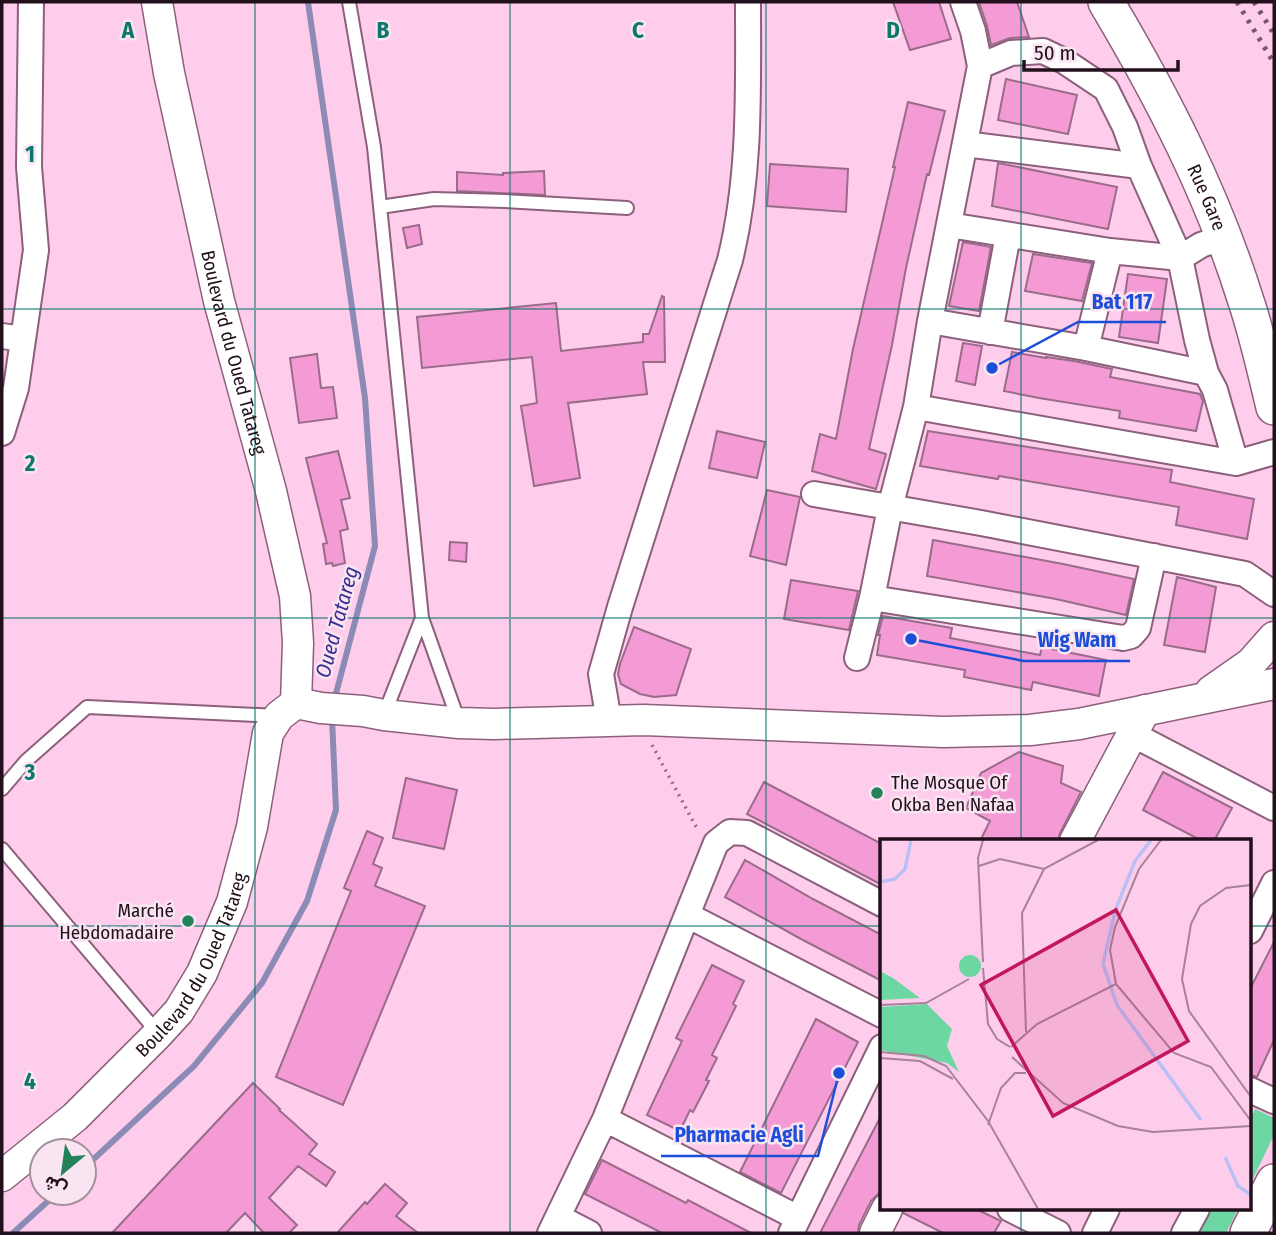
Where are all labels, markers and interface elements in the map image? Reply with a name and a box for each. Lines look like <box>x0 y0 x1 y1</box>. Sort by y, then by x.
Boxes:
text: A <box>121 16 135 44</box>
text: B <box>377 16 390 44</box>
text: C <box>632 16 644 44</box>
text: D <box>886 16 900 44</box>
scale bar <box>1024 28 1178 72</box>
text: 50 m <box>1034 40 1076 66</box>
text: 1 <box>25 140 35 168</box>
street label: Rue Gare <box>1183 160 1231 234</box>
street label: Boulevard du Oued Tatareg <box>197 248 272 457</box>
callout: Bat 117 <box>1078 280 1166 322</box>
text: Bat 117 <box>1092 289 1152 315</box>
text: 2 <box>24 449 36 477</box>
water label: Oued Tatareg <box>310 563 364 680</box>
callout: Wig Wam <box>1024 619 1130 661</box>
text: Wig Wam <box>1038 627 1116 653</box>
text: 3 <box>24 758 36 786</box>
place label: The Mosque Of Okba Ben Nafaa <box>891 771 1015 816</box>
marker: The Mosque Of Okba Ben Nafaa <box>869 785 885 801</box>
inset map <box>880 839 1252 1210</box>
street label: Boulevard du Oued Tatareg <box>130 870 251 1062</box>
place label: Marché Hebdomadaire <box>59 899 174 944</box>
marker: Marché Hebdomadaire <box>180 913 196 929</box>
text: 4 <box>24 1067 36 1095</box>
callout: Pharmacie Agli <box>661 1114 818 1156</box>
text: Pharmacie Agli <box>674 1122 804 1148</box>
north arrow <box>28 1137 98 1207</box>
text: ش <box>39 1171 71 1202</box>

